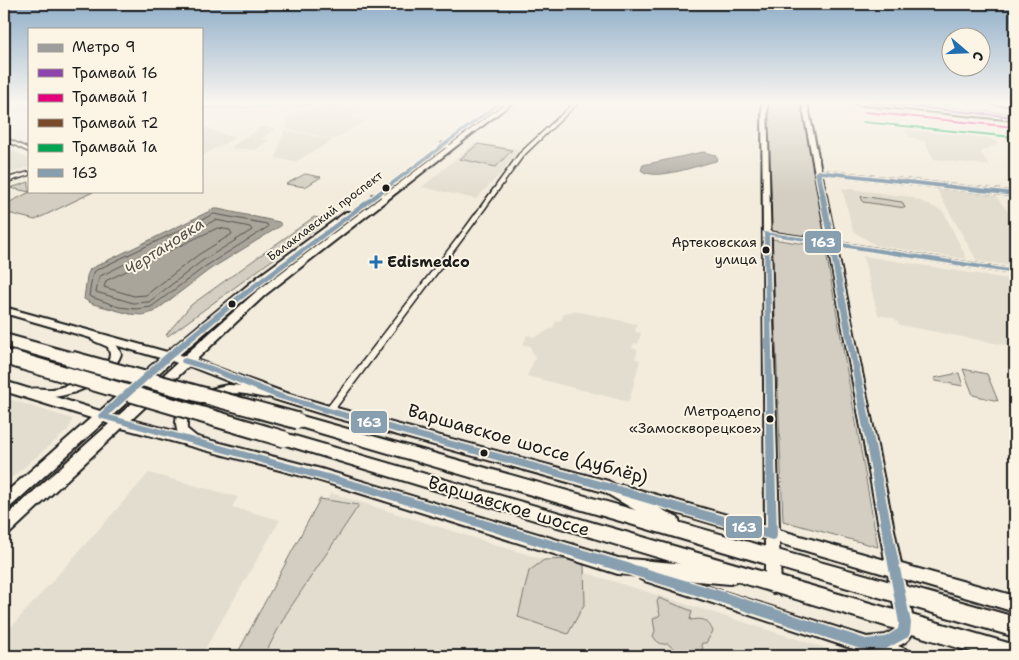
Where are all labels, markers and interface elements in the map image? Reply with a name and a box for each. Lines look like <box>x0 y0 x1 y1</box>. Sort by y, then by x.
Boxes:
legend <box>28 28 202 192</box>
north arrow <box>942 28 992 78</box>
text: Метро 9 <box>72 37 135 57</box>
text: С <box>968 49 988 63</box>
text: Трамвай 16 <box>72 63 158 83</box>
text: Трамвай 1 <box>72 87 148 107</box>
text: Трамвай т2 <box>72 113 158 133</box>
text: Трамвай 1а <box>72 137 158 157</box>
text: 163 <box>72 163 98 183</box>
street label: Балаклавский проспект <box>264 167 387 265</box>
unlabelled marker <box>381 183 391 193</box>
water label: Чертановка <box>120 213 208 280</box>
line badge: 163 <box>804 230 842 254</box>
place label: Артековская улица <box>671 233 757 268</box>
text: 163 <box>810 233 836 251</box>
marker: Артековская улица <box>761 245 771 255</box>
place label: Edismedco <box>387 252 470 272</box>
marker: Edismedco <box>369 255 383 269</box>
unlabelled marker <box>227 299 237 309</box>
street label: Варшавское шоссе (дублёр) <box>405 398 651 490</box>
place label: Метродепо «Замоскворецкое» <box>629 402 761 437</box>
line badge: 163 <box>350 410 388 434</box>
text: 163 <box>356 413 382 431</box>
marker: Метродепо «Замоскворецкое» <box>765 414 775 424</box>
unlabelled marker <box>479 448 489 458</box>
street label: Варшавское шоссе <box>425 470 593 542</box>
line badge: 163 <box>725 515 763 539</box>
text: 163 <box>731 518 757 536</box>

